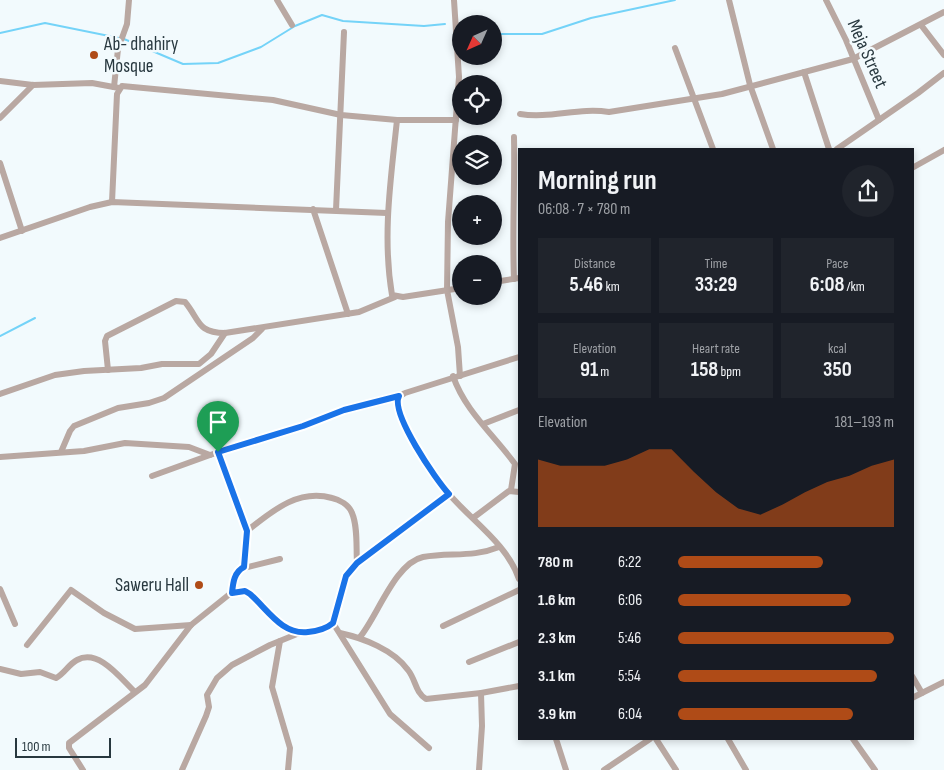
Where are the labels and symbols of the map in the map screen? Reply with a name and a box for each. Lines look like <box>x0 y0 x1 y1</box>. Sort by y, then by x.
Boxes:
north arrow <box>452 15 502 65</box>
street label: Meja Street <box>842 16 892 92</box>
place label: Ab- dhahiry Mosque <box>103 33 179 78</box>
marker: Ab- dhahiry Mosque <box>88 49 100 61</box>
pin <box>197 401 239 452</box>
place label: Saweru Hall <box>115 574 189 597</box>
marker: Saweru Hall <box>193 579 205 591</box>
scale bar <box>15 735 111 758</box>

